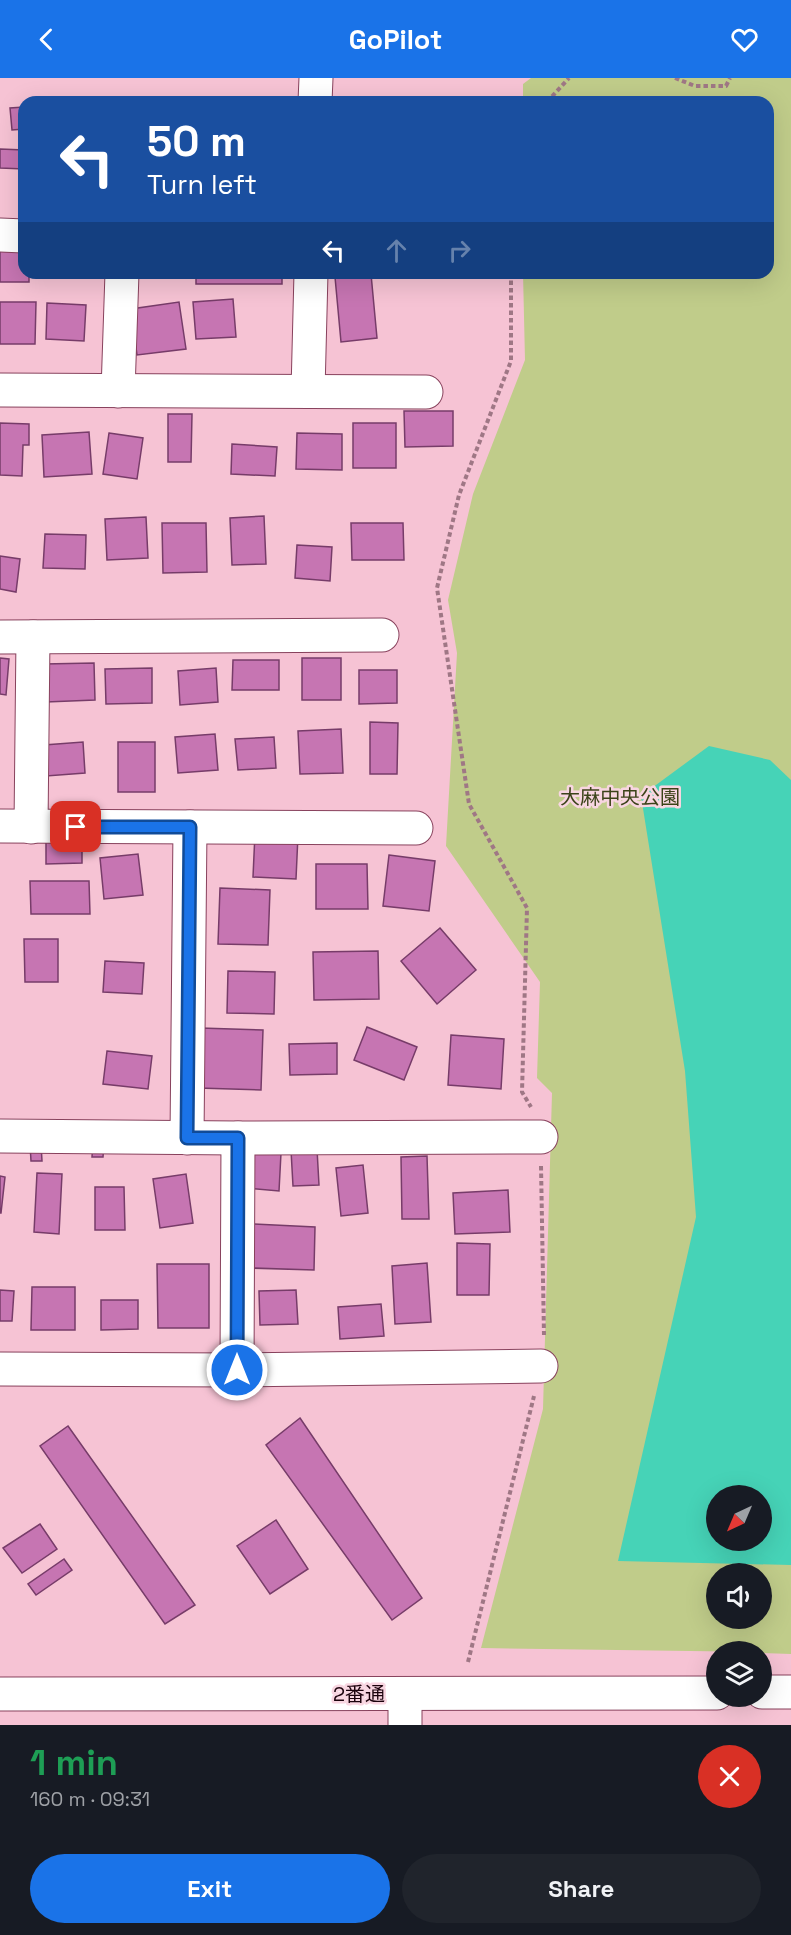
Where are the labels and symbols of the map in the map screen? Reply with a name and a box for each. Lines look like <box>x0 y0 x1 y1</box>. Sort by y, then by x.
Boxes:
park label: 大麻中央公園 <box>560 784 680 810</box>
pin <box>50 801 101 852</box>
position arrow <box>205 1338 269 1402</box>
north arrow <box>706 1485 772 1551</box>
street label: 2番通 <box>333 1681 385 1707</box>

